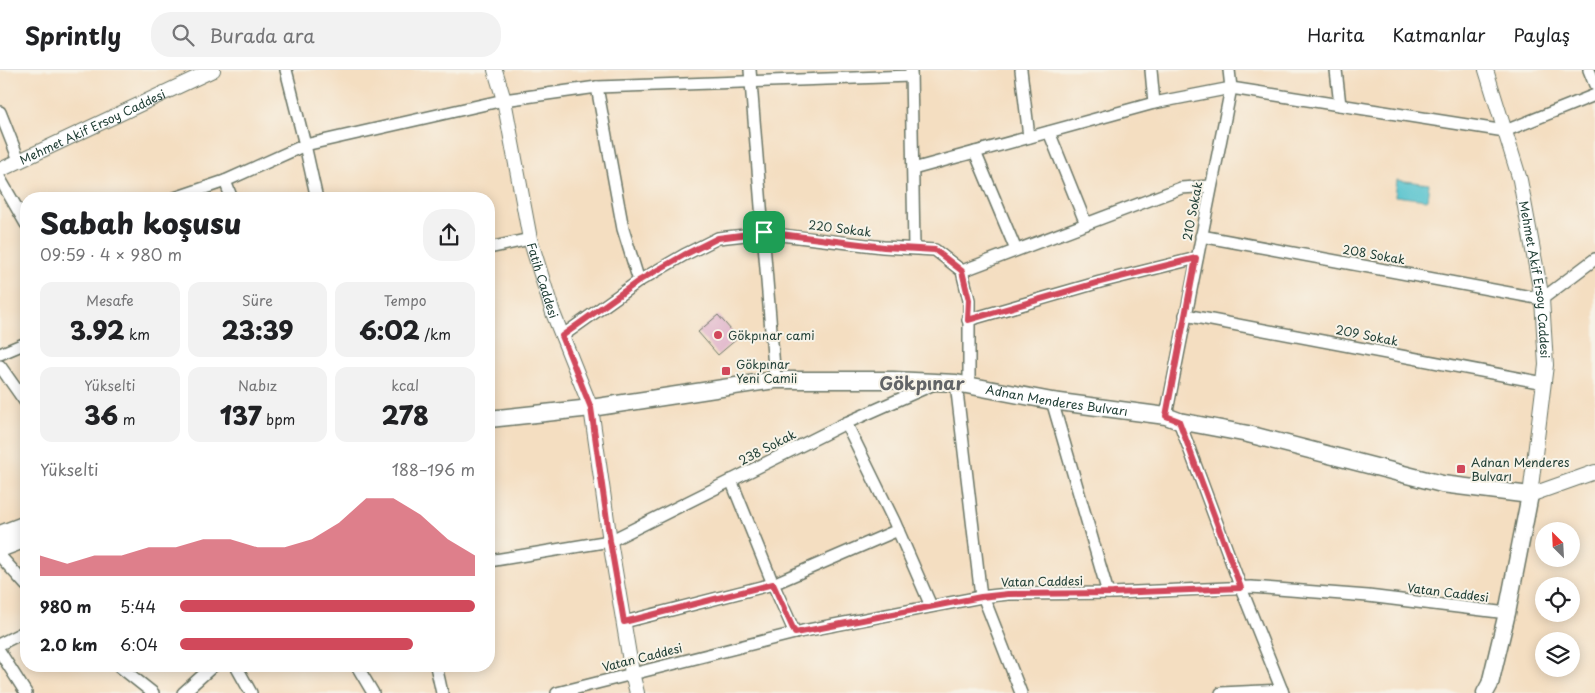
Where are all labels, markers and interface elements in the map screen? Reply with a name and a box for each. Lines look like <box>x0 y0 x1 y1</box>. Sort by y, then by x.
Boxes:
search box <box>151 12 501 57</box>
text: Sprintly <box>25 17 121 53</box>
icon: search <box>169 21 197 49</box>
text: Burada ara <box>209 21 315 49</box>
text: Harita <box>1307 21 1364 48</box>
text: Katmanlar <box>1392 21 1485 48</box>
text: Paylaş <box>1513 21 1570 48</box>
street label: Mehmet Akif Ersoy Caddesi <box>16 85 168 169</box>
street label: 210 Sokak <box>1177 180 1207 242</box>
street label: Mehmet Akif Ersoy Caddesi <box>1515 199 1555 359</box>
text: Sabah koşusu <box>40 201 242 244</box>
button: share <box>423 209 475 261</box>
pin <box>743 211 785 253</box>
street label: 220 Sokak <box>808 215 873 241</box>
icon: arrive <box>750 218 778 246</box>
street label: Fatih Caddesi <box>523 240 563 321</box>
street label: 208 Sokak <box>1341 240 1407 268</box>
text: 09:59 · 4 × 980 m <box>40 242 182 266</box>
text: Mesafe <box>86 290 134 311</box>
text: Süre <box>242 290 273 311</box>
text: Tempo <box>384 290 427 311</box>
text: 3.92 <box>70 311 124 349</box>
text: 23:39 <box>221 311 294 349</box>
text: 6:02 <box>359 311 420 349</box>
street label: 209 Sokak <box>1334 320 1400 350</box>
text: km <box>124 324 150 345</box>
text: /km <box>420 324 451 345</box>
place label: Gökpınar cami <box>728 326 815 344</box>
marker: Gökpınar cami <box>712 329 724 341</box>
place label: Gökpınar Yeni Camii <box>736 355 798 387</box>
marker: Gökpınar Yeni Camii <box>720 365 732 377</box>
district label: Gökpınar <box>879 369 965 396</box>
text: Yükselti <box>84 375 135 396</box>
text: Nabız <box>238 375 277 396</box>
text: kcal <box>391 375 419 396</box>
street label: Adnan Menderes Bulvarı <box>984 380 1129 420</box>
text: 36 <box>84 396 118 434</box>
text: 137 <box>220 396 262 434</box>
text: 278 <box>382 396 429 434</box>
text: m <box>118 409 135 430</box>
text: bpm <box>262 409 295 430</box>
street label: 238 Sokak <box>735 425 799 469</box>
place label: Adnan Menderes Bulvarı <box>1471 453 1570 485</box>
text: Yükselti <box>40 457 98 481</box>
text: 188–196 m <box>392 457 475 481</box>
marker: Adnan Menderes Bulvarı <box>1455 463 1467 475</box>
north arrow <box>1535 522 1580 568</box>
map controls <box>1535 522 1580 677</box>
street label: Vatan Caddesi <box>1001 571 1083 591</box>
button: locate <box>1535 577 1580 622</box>
street label: Vatan Caddesi <box>1406 578 1490 606</box>
text: 980 m <box>40 594 92 618</box>
text: 5:44 <box>120 594 156 618</box>
text: 2.0 km <box>40 632 97 656</box>
text: 6:04 <box>120 632 158 656</box>
button: layers <box>1535 632 1580 677</box>
street label: Vatan Caddesi <box>600 638 684 676</box>

